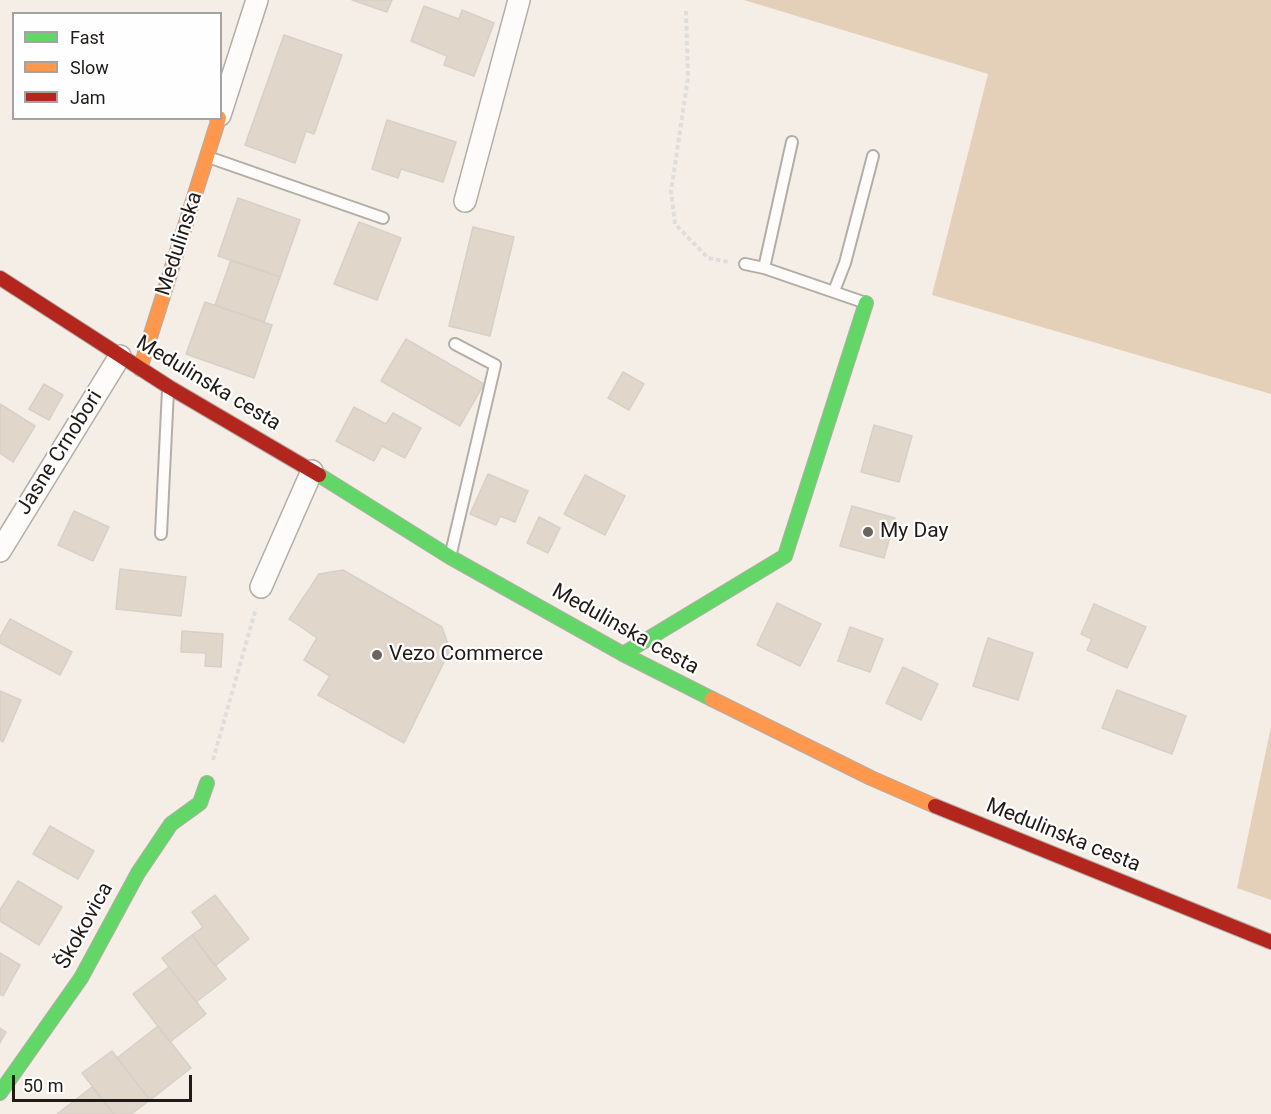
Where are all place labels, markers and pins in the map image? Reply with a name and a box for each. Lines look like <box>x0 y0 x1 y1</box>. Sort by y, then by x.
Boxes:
place label: My Day <box>880 519 948 545</box>
marker: My Day <box>861 525 875 539</box>
place label: Vezo Commerce <box>389 642 543 668</box>
marker: Vezo Commerce <box>370 648 384 662</box>

